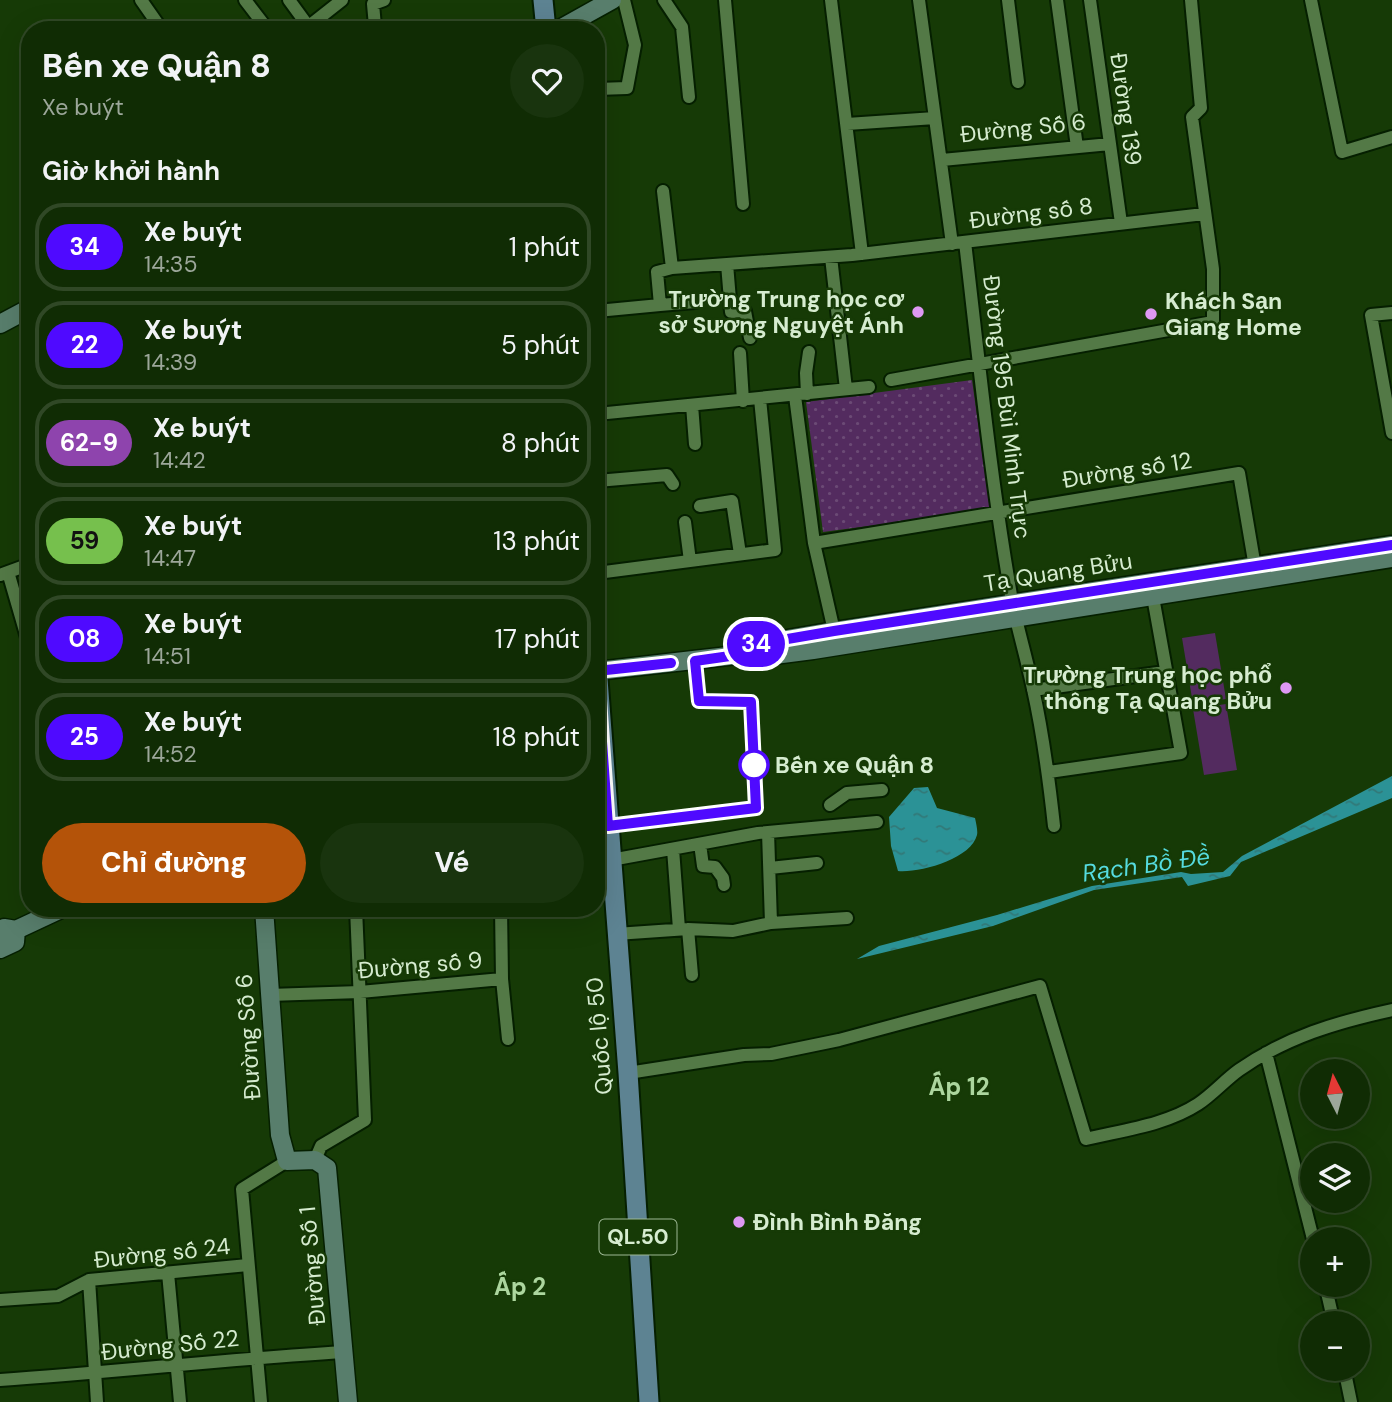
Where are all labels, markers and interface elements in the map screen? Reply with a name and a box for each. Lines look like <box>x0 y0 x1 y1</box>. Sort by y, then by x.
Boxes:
text: Bến xe Quận 8 <box>42 44 271 87</box>
button: heart <box>510 44 584 118</box>
street label: Đường 139 <box>1103 51 1149 167</box>
text: Xe buýt <box>42 92 124 122</box>
street label: Đường Số 6 <box>959 106 1087 150</box>
text: Giờ khởi hành <box>42 154 220 188</box>
street label: Đường số 8 <box>968 191 1094 235</box>
text: Xe buýt <box>144 215 242 249</box>
text: 1 phút <box>509 230 580 264</box>
text: 34 <box>69 231 100 262</box>
text: 14:35 <box>144 249 197 279</box>
street label: Đường 195 Bùi Minh Trực <box>976 273 1038 541</box>
place label: Trường Trung học cơ sở Sương Nguyệt Ánh <box>658 284 905 340</box>
place label: Khách Sạn Giang Home <box>1165 286 1302 342</box>
marker: Trường Trung học cơ sở Sương Nguyệt Ánh <box>910 304 926 320</box>
marker: Khách Sạn Giang Home <box>1143 306 1159 322</box>
text: Xe buýt <box>144 313 242 347</box>
text: 5 phút <box>501 328 580 362</box>
text: 22 <box>71 329 98 360</box>
text: 14:39 <box>144 347 197 377</box>
text: Xe buýt <box>153 411 251 445</box>
text: 8 phút <box>501 426 580 460</box>
text: 62-9 <box>60 427 118 458</box>
text: 14:42 <box>153 445 206 475</box>
street label: Đường số 12 <box>1060 445 1194 495</box>
text: Xe buýt <box>144 509 242 543</box>
text: 13 phút <box>493 524 580 558</box>
text: 59 <box>70 525 99 556</box>
text: 14:47 <box>144 543 196 573</box>
street label: Tạ Quang Bửu <box>982 545 1134 599</box>
text: Xe buýt <box>144 607 242 641</box>
line badge: 34 <box>724 621 788 667</box>
text: 17 phút <box>495 622 580 656</box>
text: 08 <box>68 623 101 654</box>
text: 34 <box>741 628 771 659</box>
text: 14:51 <box>144 641 191 671</box>
place label: Trường Trung học phổ thông Tạ Quang Bửu <box>1023 660 1272 716</box>
marker: Trường Trung học phổ thông Tạ Quang Bửu <box>1278 680 1294 696</box>
text: Xe buýt <box>144 705 242 739</box>
text: 18 phút <box>493 720 580 754</box>
text: 25 <box>70 721 99 752</box>
text: 14:52 <box>144 739 197 769</box>
marker: Bến xe Quận 8 <box>739 750 769 780</box>
place label: Bến xe Quận 8 <box>775 750 934 780</box>
button: Chỉ đường <box>42 823 306 903</box>
button: Vé <box>320 823 584 903</box>
water label: Rạch Bồ Đề <box>1080 840 1212 889</box>
street label: Đường số 9 <box>357 945 483 985</box>
street label: Đường Số 6 <box>229 973 267 1101</box>
street label: Quốc lộ 50 <box>579 976 619 1096</box>
north arrow <box>1300 1059 1370 1129</box>
map controls <box>1300 1059 1370 1381</box>
district label: Ấp 12 <box>929 1070 989 1102</box>
button: layers <box>1300 1143 1370 1213</box>
street label: Đường Số 1 <box>292 1205 332 1327</box>
place label: Đình Bình Đăng <box>753 1207 922 1237</box>
marker: Đình Bình Đăng <box>731 1214 747 1230</box>
road number: QL.50 <box>600 1220 676 1254</box>
button: + <box>1300 1227 1370 1297</box>
street label: Đường số 24 <box>92 1231 232 1275</box>
district label: Ấp 2 <box>494 1270 546 1302</box>
button: − <box>1300 1311 1370 1381</box>
street label: Đường Số 22 <box>100 1323 240 1367</box>

